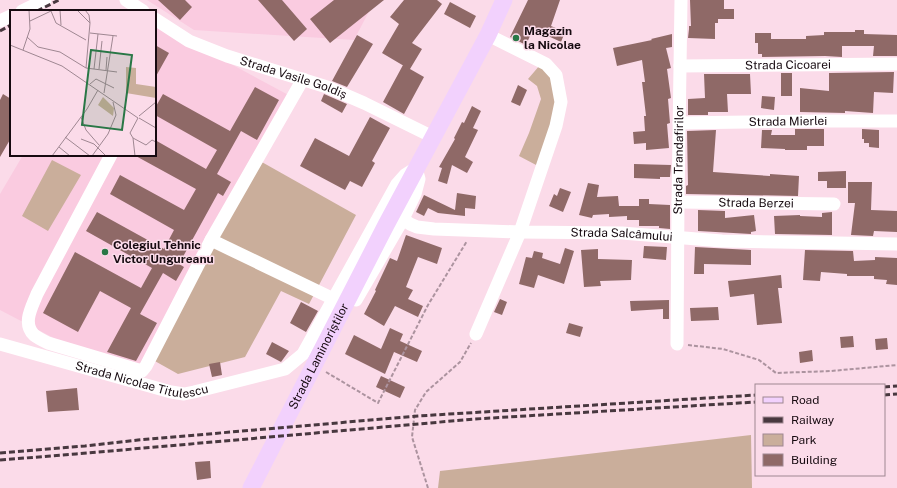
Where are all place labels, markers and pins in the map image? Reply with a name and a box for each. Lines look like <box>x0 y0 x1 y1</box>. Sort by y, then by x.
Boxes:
place label: Magazin la Nicolae <box>524 24 581 52</box>
marker: Magazin la Nicolae <box>511 33 521 43</box>
place label: Colegiul Tehnic Victor Ungureanu <box>113 238 214 266</box>
marker: Colegiul Tehnic Victor Ungureanu <box>100 247 110 257</box>

